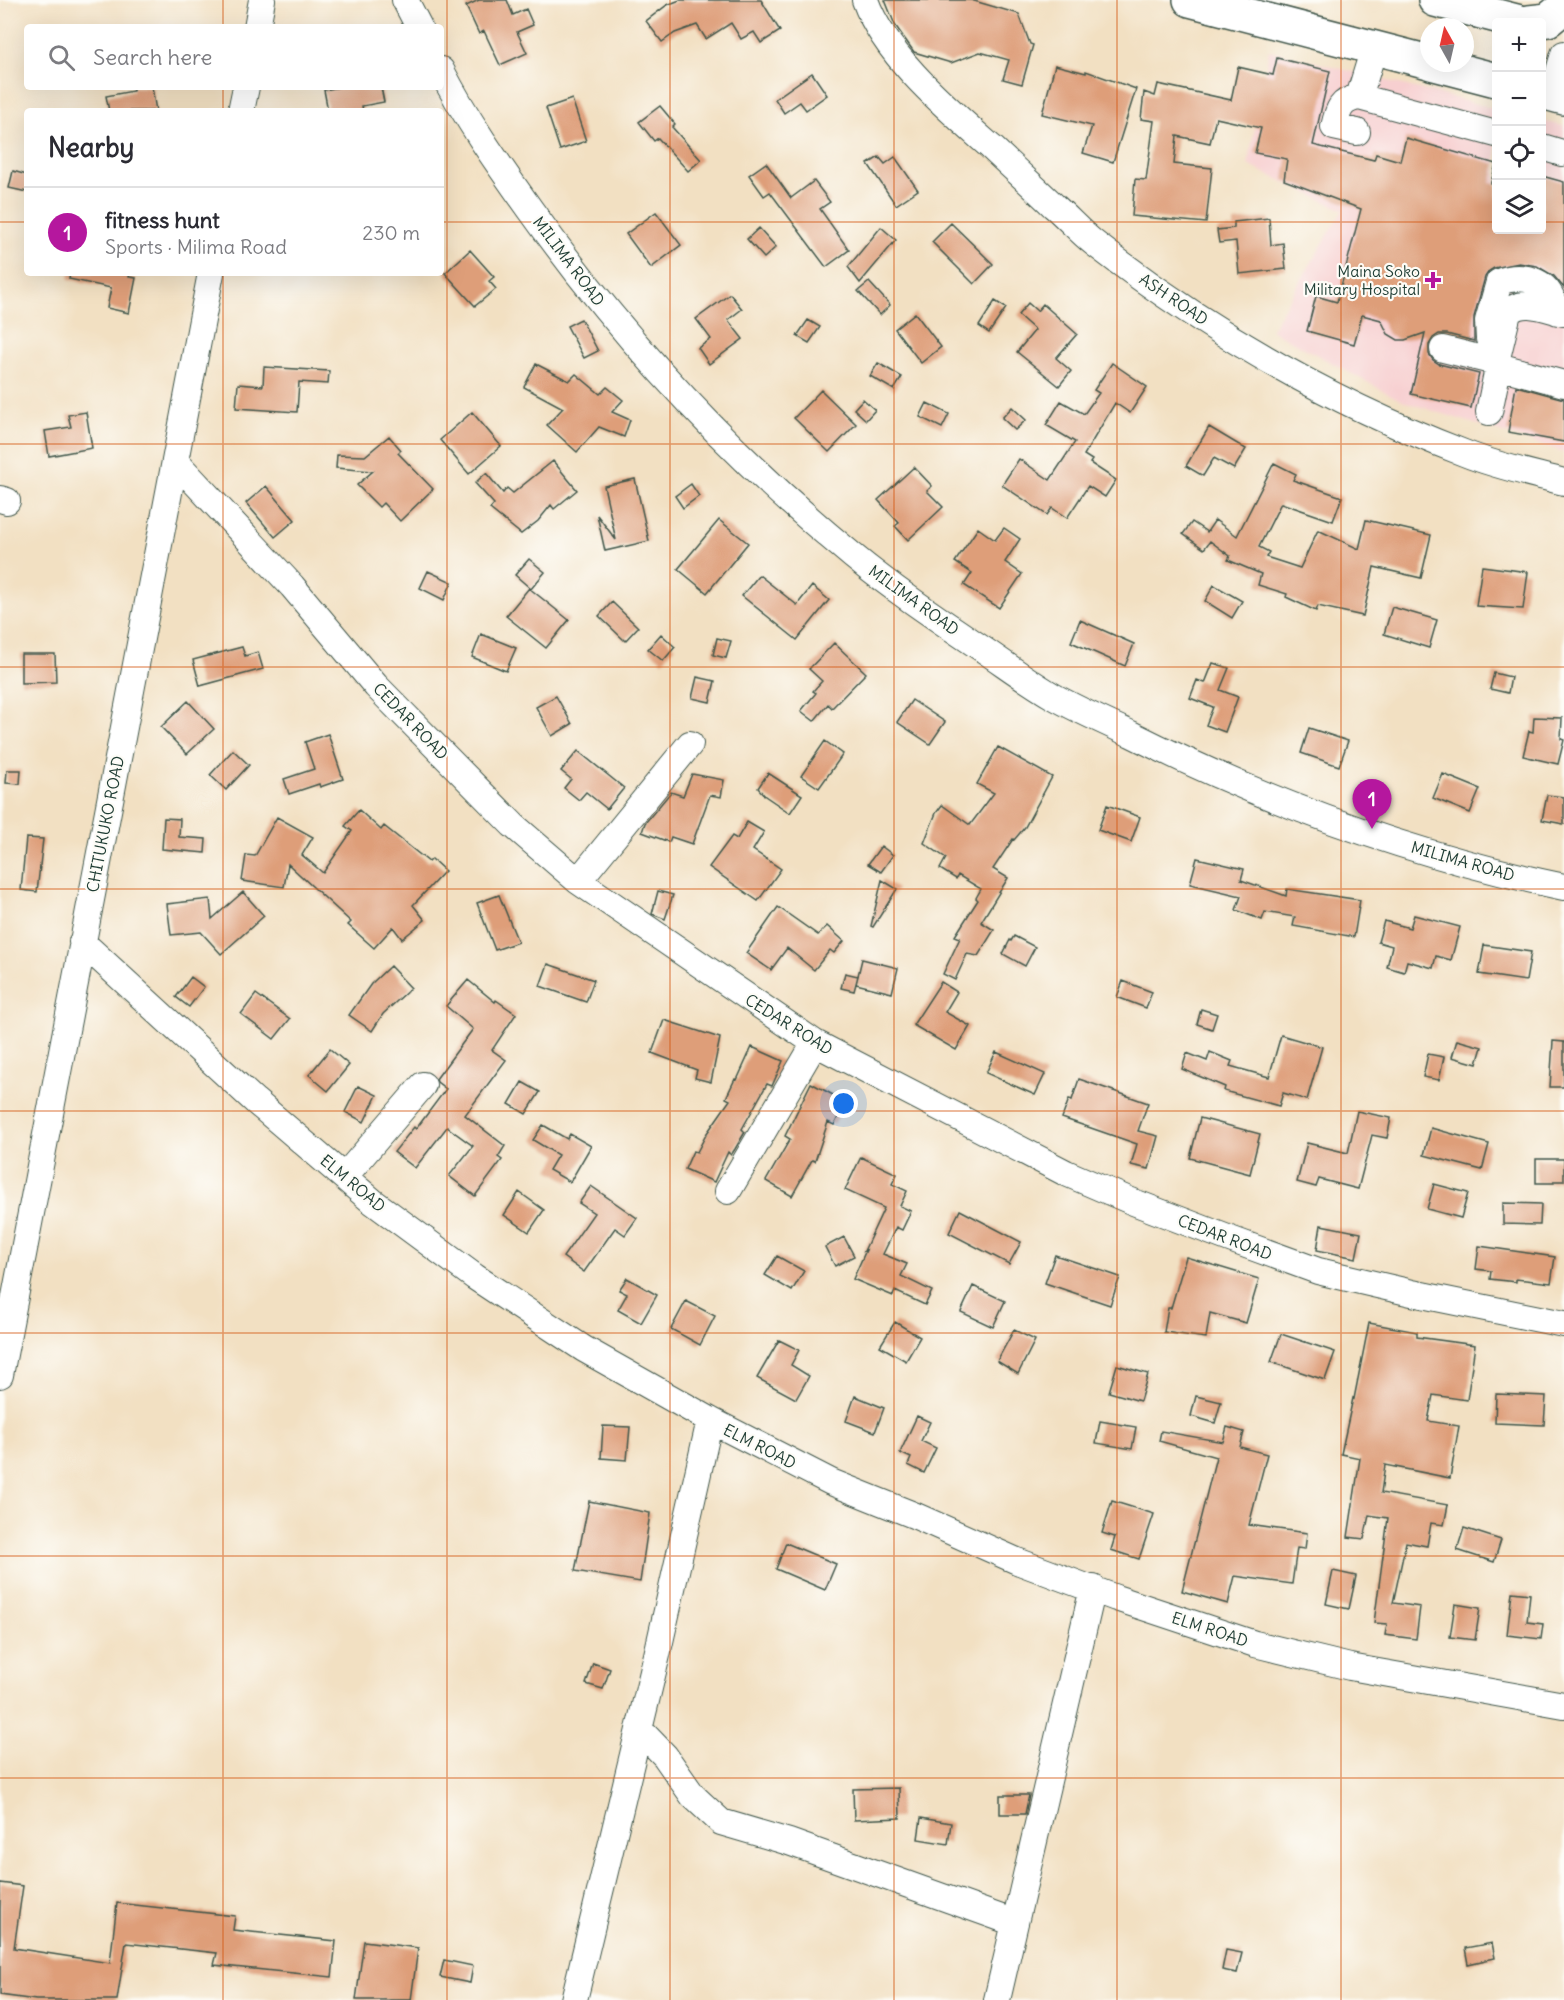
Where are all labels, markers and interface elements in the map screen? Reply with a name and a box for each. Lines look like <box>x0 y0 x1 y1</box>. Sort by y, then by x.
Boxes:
north arrow <box>1420 18 1474 72</box>
map controls <box>1492 18 1546 234</box>
button: + <box>1492 18 1546 72</box>
search box <box>24 24 444 90</box>
icon: search <box>45 41 78 74</box>
text: Search here <box>93 43 212 71</box>
button: − <box>1492 72 1546 126</box>
button: locate <box>1492 126 1546 180</box>
text: Nearby <box>48 131 134 164</box>
button: layers <box>1492 180 1546 234</box>
text: fitness hunt <box>105 206 220 234</box>
street label: MILIMA ROAD <box>529 212 609 310</box>
text: 1 <box>64 220 71 245</box>
text: 230 m <box>362 220 420 245</box>
text: Sports · Milima Road <box>105 234 287 259</box>
place label: Maina Soko Military Hospital <box>1304 261 1420 299</box>
street label: ASH ROAD <box>1136 269 1212 329</box>
marker: Maina Soko Military Hospital <box>1424 271 1442 289</box>
street label: MILIMA ROAD <box>865 561 963 639</box>
street label: CEDAR ROAD <box>369 678 453 764</box>
street label: CHITUKUKO ROAD <box>82 754 128 894</box>
pin: 1 <box>1352 780 1392 829</box>
street label: MILIMA ROAD <box>1409 837 1517 885</box>
street label: CEDAR ROAD <box>742 989 836 1059</box>
your location <box>829 1089 858 1118</box>
street label: ELM ROAD <box>316 1150 390 1216</box>
street label: CEDAR ROAD <box>1175 1210 1275 1264</box>
street label: ELM ROAD <box>720 1419 800 1473</box>
street label: ELM ROAD <box>1169 1607 1251 1651</box>

